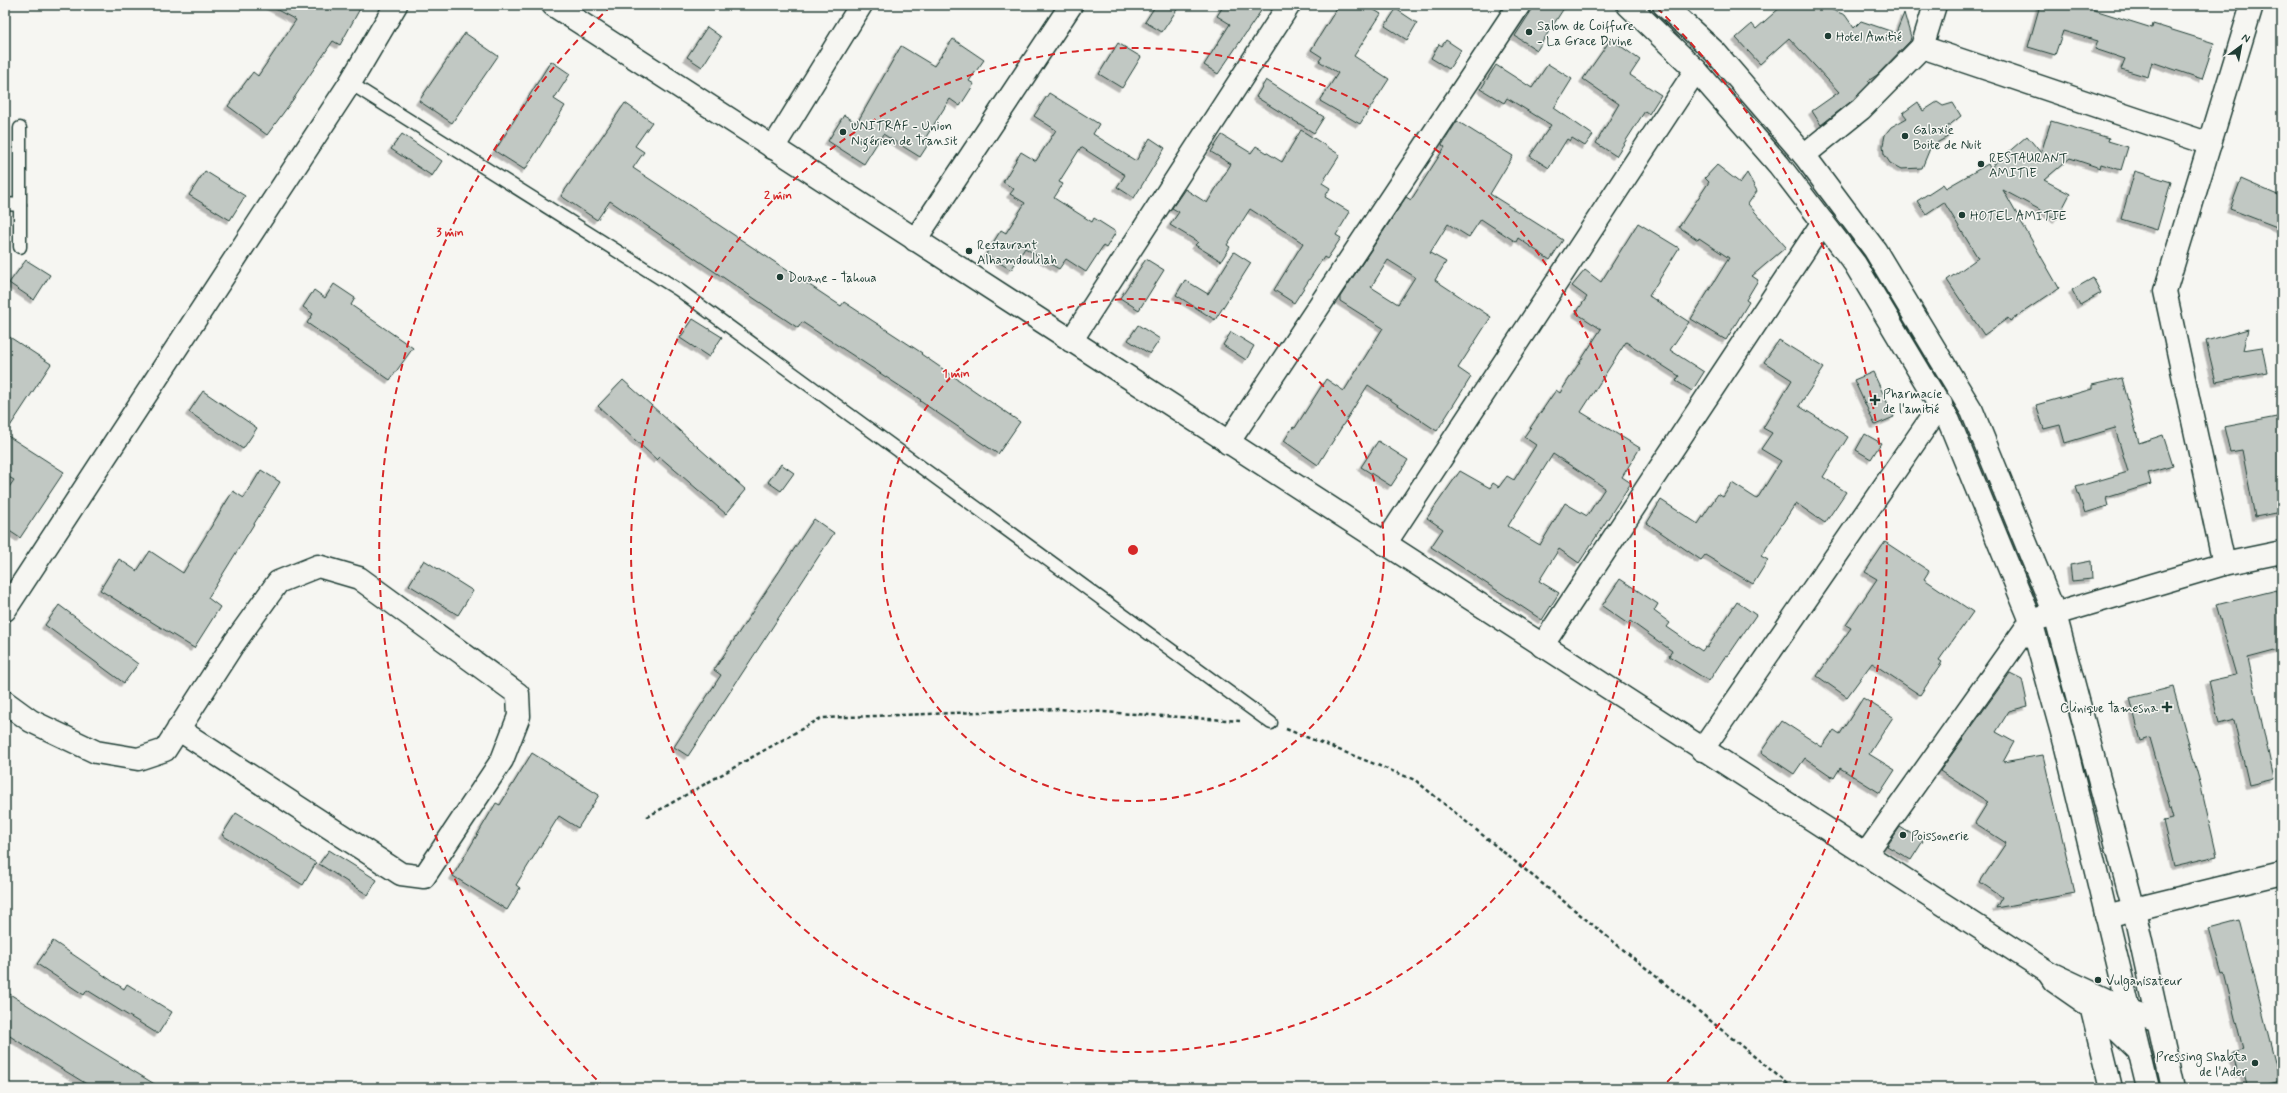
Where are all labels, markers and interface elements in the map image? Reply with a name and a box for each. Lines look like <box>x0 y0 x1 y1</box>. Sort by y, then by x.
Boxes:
place label: Salon de Coiffure - La Grace Divine <box>1537 18 1634 50</box>
north arrow <box>2221 26 2261 66</box>
marker: Salon de Coiffure - La Grace Divine <box>1524 27 1534 37</box>
place label: Hotel Amitié <box>1836 29 1902 46</box>
text: N <box>2239 30 2253 46</box>
marker: Hotel Amitié <box>1823 31 1833 41</box>
place label: UNITRAF - Union Nigérien de Transit <box>851 118 958 152</box>
place label: Galaxie Boite de Nuit <box>1913 122 1982 154</box>
marker: UNITRAF - Union Nigérien de Transit <box>838 127 848 137</box>
marker: Galaxie Boite de Nuit <box>1900 131 1910 141</box>
place label: RESTAURANT AMITIE <box>1989 150 2068 182</box>
marker: RESTAURANT AMITIE <box>1976 159 1986 169</box>
text: 2 min <box>764 188 792 204</box>
place label: HOTEL AMITIE <box>1970 208 2067 225</box>
marker: HOTEL AMITIE <box>1957 210 1967 220</box>
text: 3 min <box>436 225 464 241</box>
place label: Restaurant Alhamdoulilah <box>977 237 1057 269</box>
marker: Restaurant Alhamdoulilah <box>964 246 974 256</box>
place label: Douane - Tahoua <box>788 270 877 287</box>
marker: Douane - Tahoua <box>775 272 785 282</box>
text: 1 min <box>942 366 970 382</box>
place label: Pharmacie de l'amitié <box>1883 386 1942 418</box>
marker: Pharmacie de l'amitié <box>1870 395 1880 405</box>
centre of rings <box>1126 543 1140 557</box>
place label: Clinique Tamesna <box>2060 700 2158 717</box>
marker: Clinique Tamesna <box>2161 701 2173 713</box>
place label: Poissonerie <box>1911 828 1969 845</box>
marker: Poissonerie <box>1898 830 1908 840</box>
place label: Vulganisateur <box>2106 973 2183 991</box>
marker: Vulganisateur <box>2093 975 2103 985</box>
place label: Pressing Shabta de l'Ader <box>2156 1049 2248 1081</box>
marker: Pressing Shabta de l'Ader <box>2250 1058 2260 1068</box>

